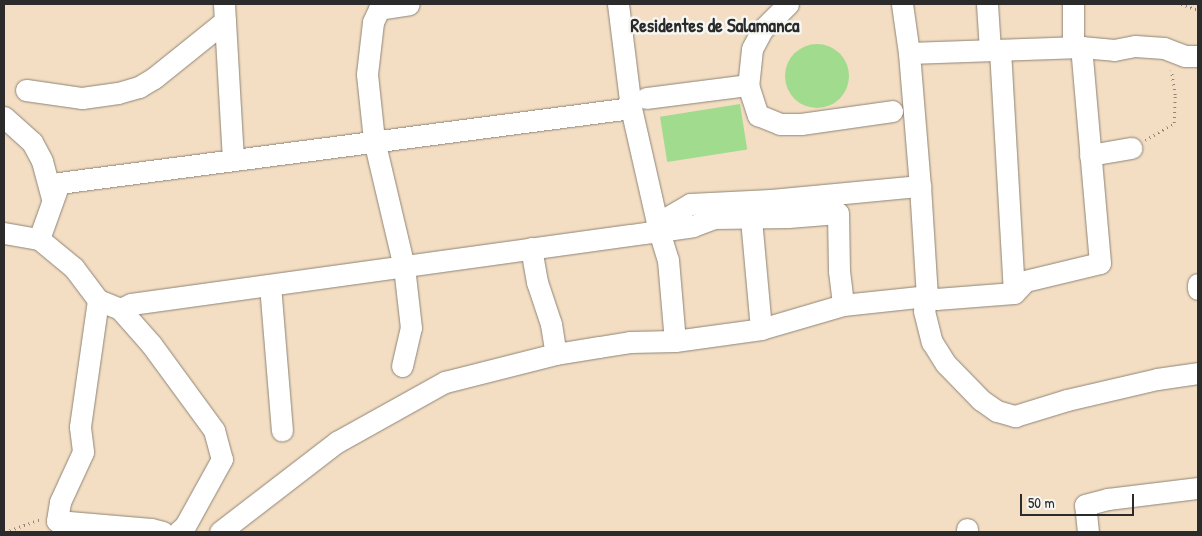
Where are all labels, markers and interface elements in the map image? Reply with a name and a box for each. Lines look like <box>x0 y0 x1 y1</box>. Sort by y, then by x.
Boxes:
district label: Residentes de Salamanca <box>631 15 799 37</box>
scale bar <box>1022 484 1136 516</box>
text: 50 m <box>1028 492 1055 513</box>

